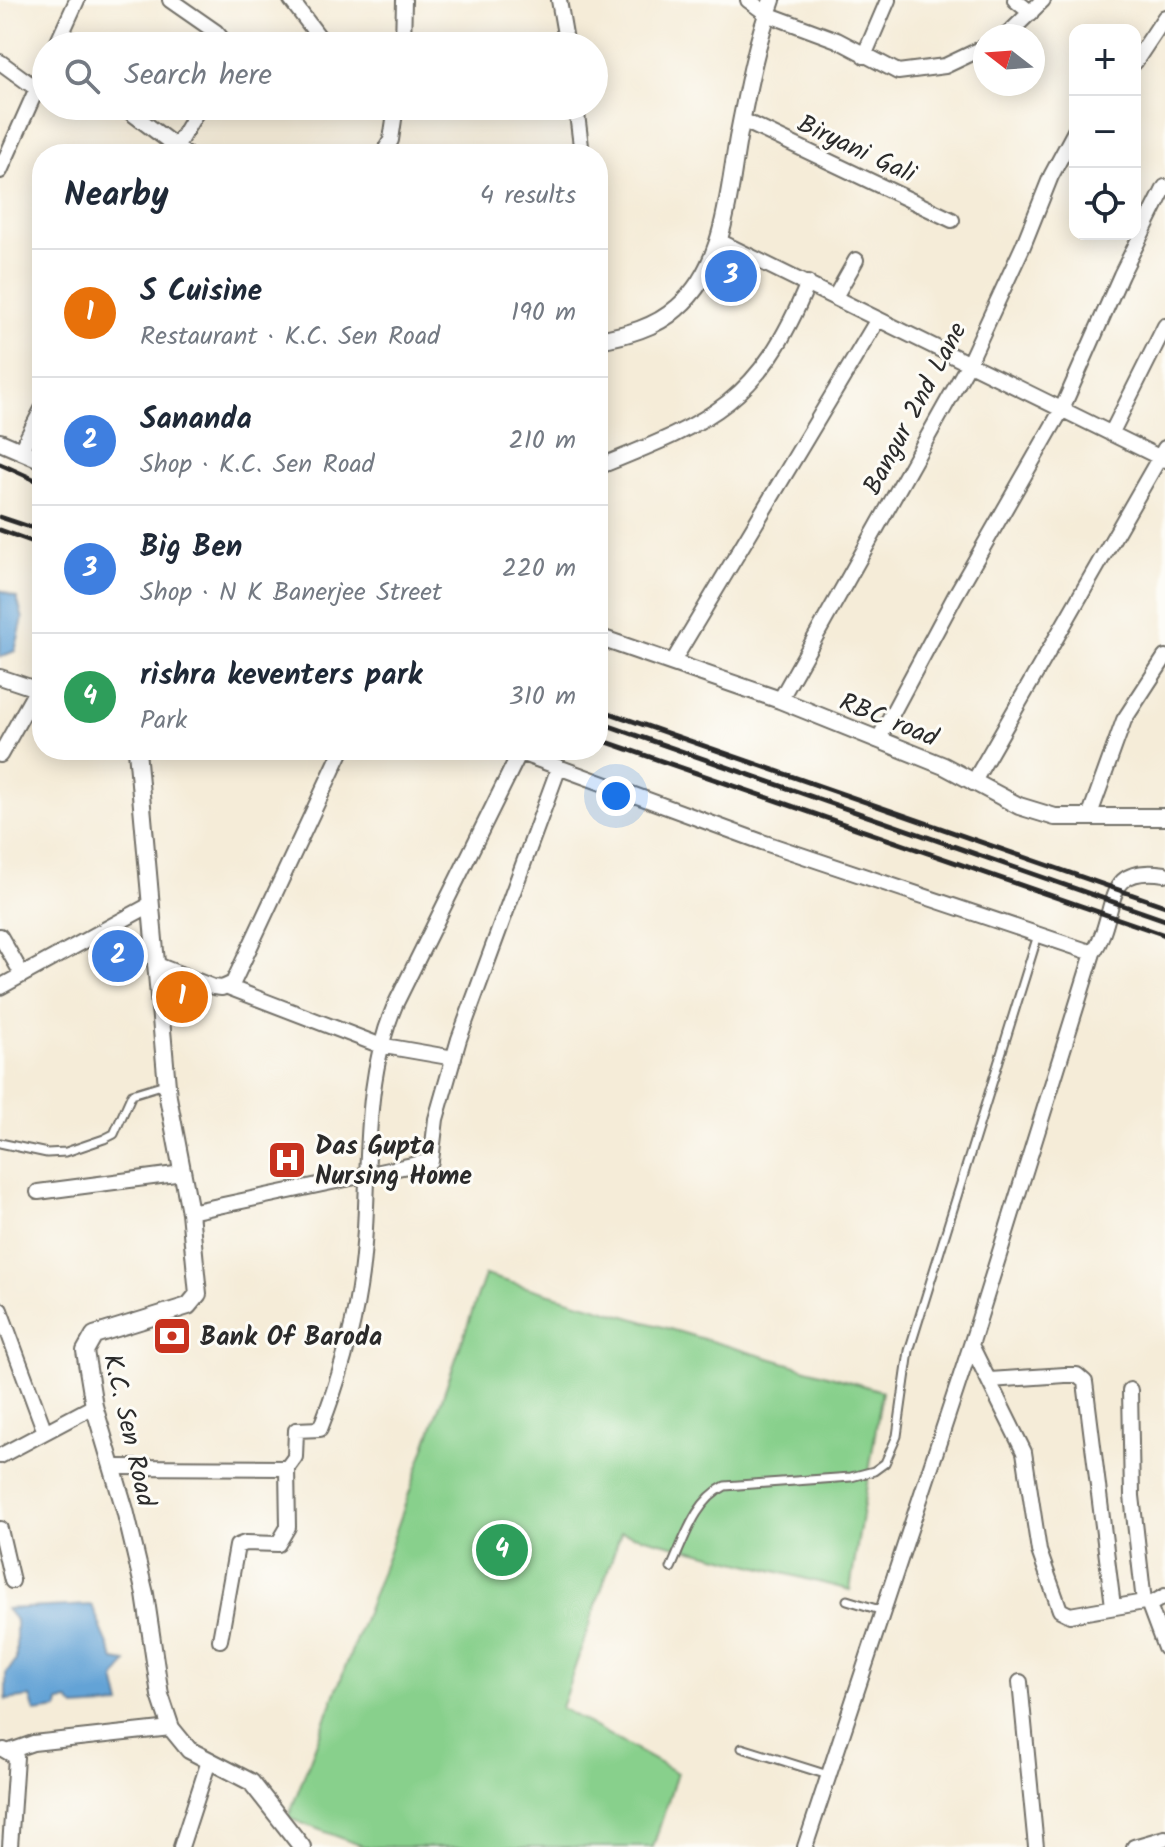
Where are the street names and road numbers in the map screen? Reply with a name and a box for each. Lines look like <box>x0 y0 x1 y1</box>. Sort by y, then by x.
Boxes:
street label: Biryani Gali <box>790 104 924 196</box>
street label: Bangur 2nd Lane <box>852 315 979 503</box>
street label: RBC road <box>832 682 945 760</box>
street label: K.C. Sen Road <box>90 1350 166 1512</box>

